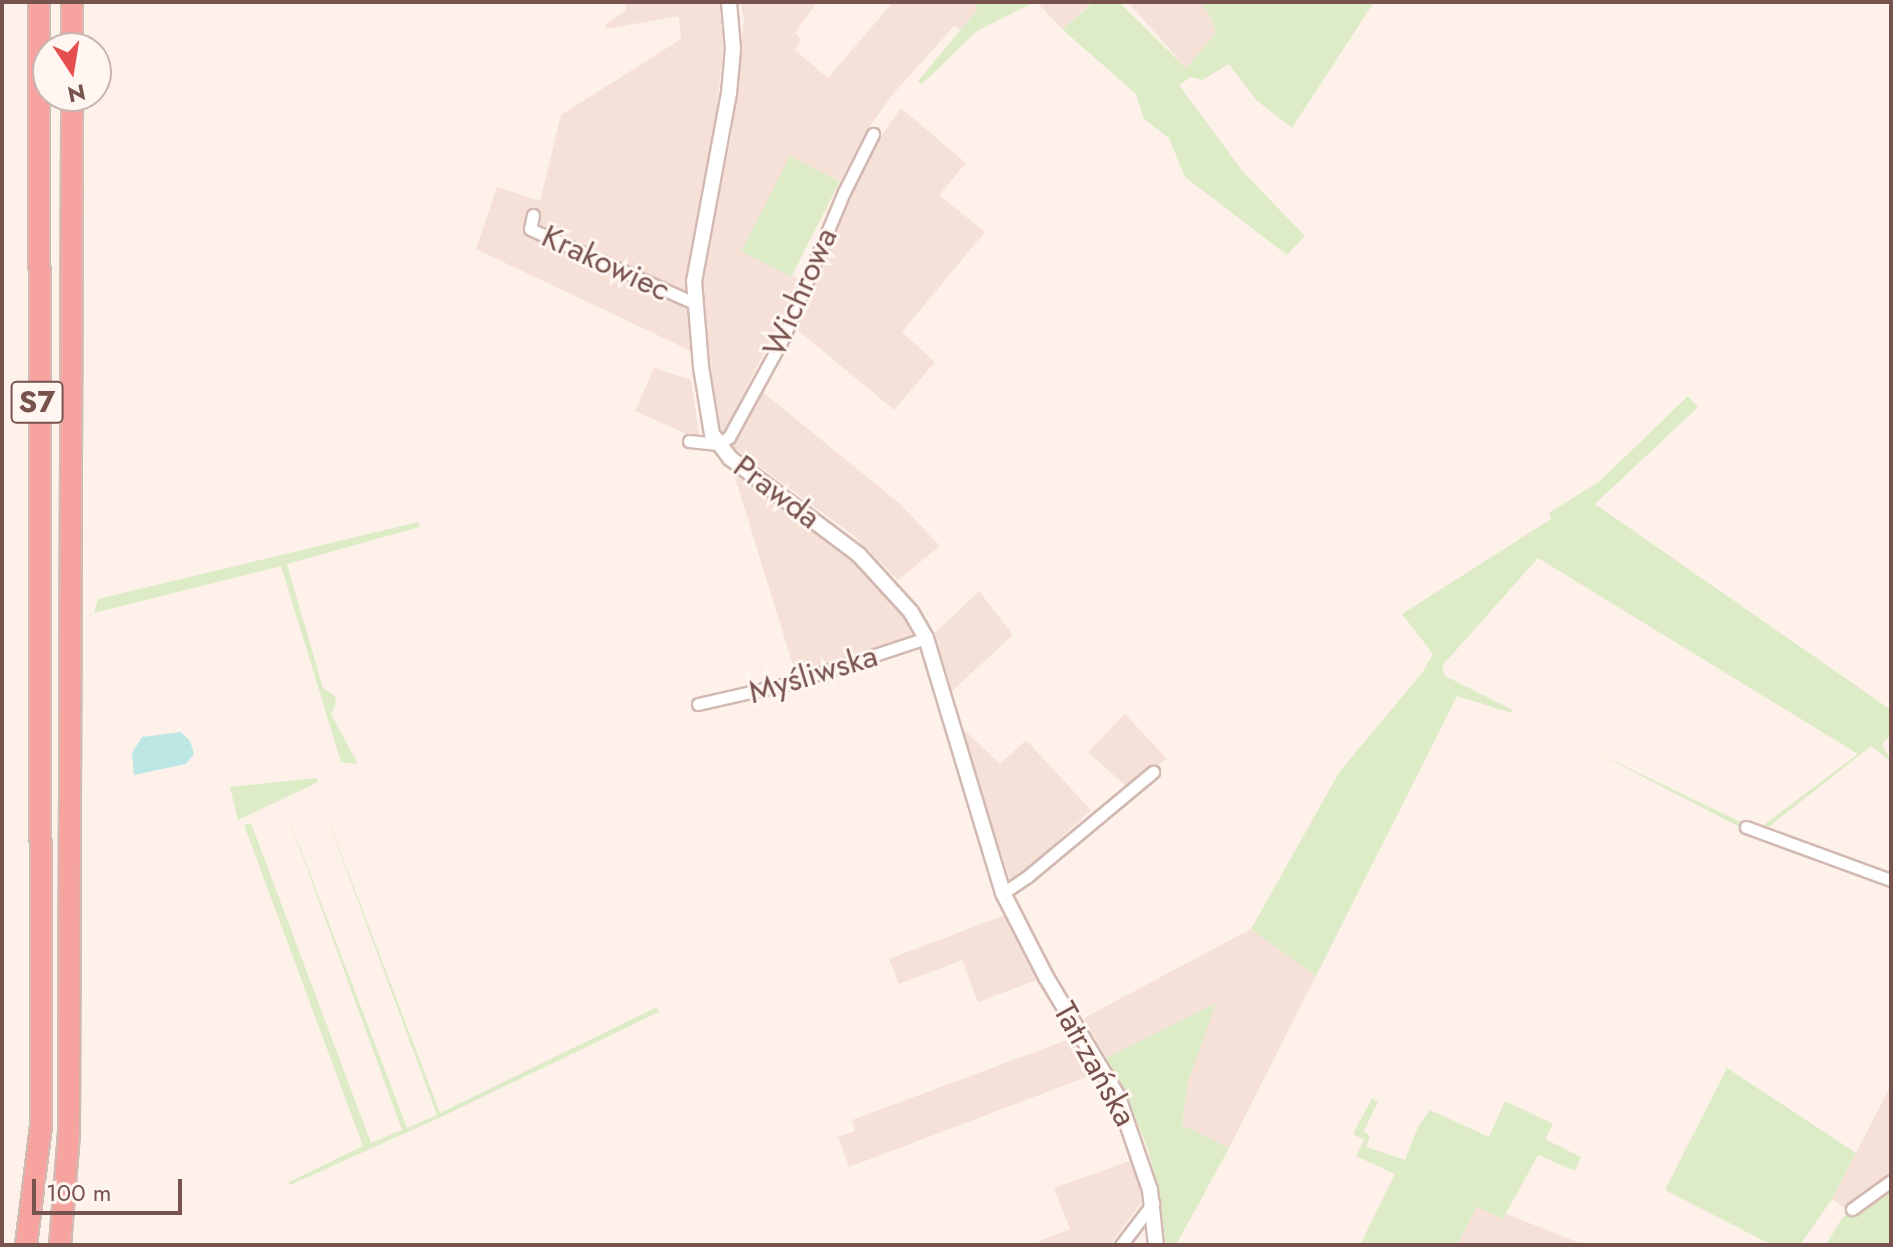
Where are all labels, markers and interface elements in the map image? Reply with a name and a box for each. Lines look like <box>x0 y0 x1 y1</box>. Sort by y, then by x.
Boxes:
north arrow <box>32 32 112 112</box>
text: N <box>65 76 88 111</box>
street label: Krakowiec <box>536 217 676 309</box>
street label: Wichrowa <box>755 222 845 362</box>
road number: S7 <box>9 376 65 428</box>
street label: Prawda <box>726 447 828 537</box>
street label: Myśliwska <box>744 636 882 712</box>
street label: Tatrzańska <box>1045 995 1145 1133</box>
scale bar <box>36 1163 186 1213</box>
text: 100 m <box>46 1175 112 1210</box>

